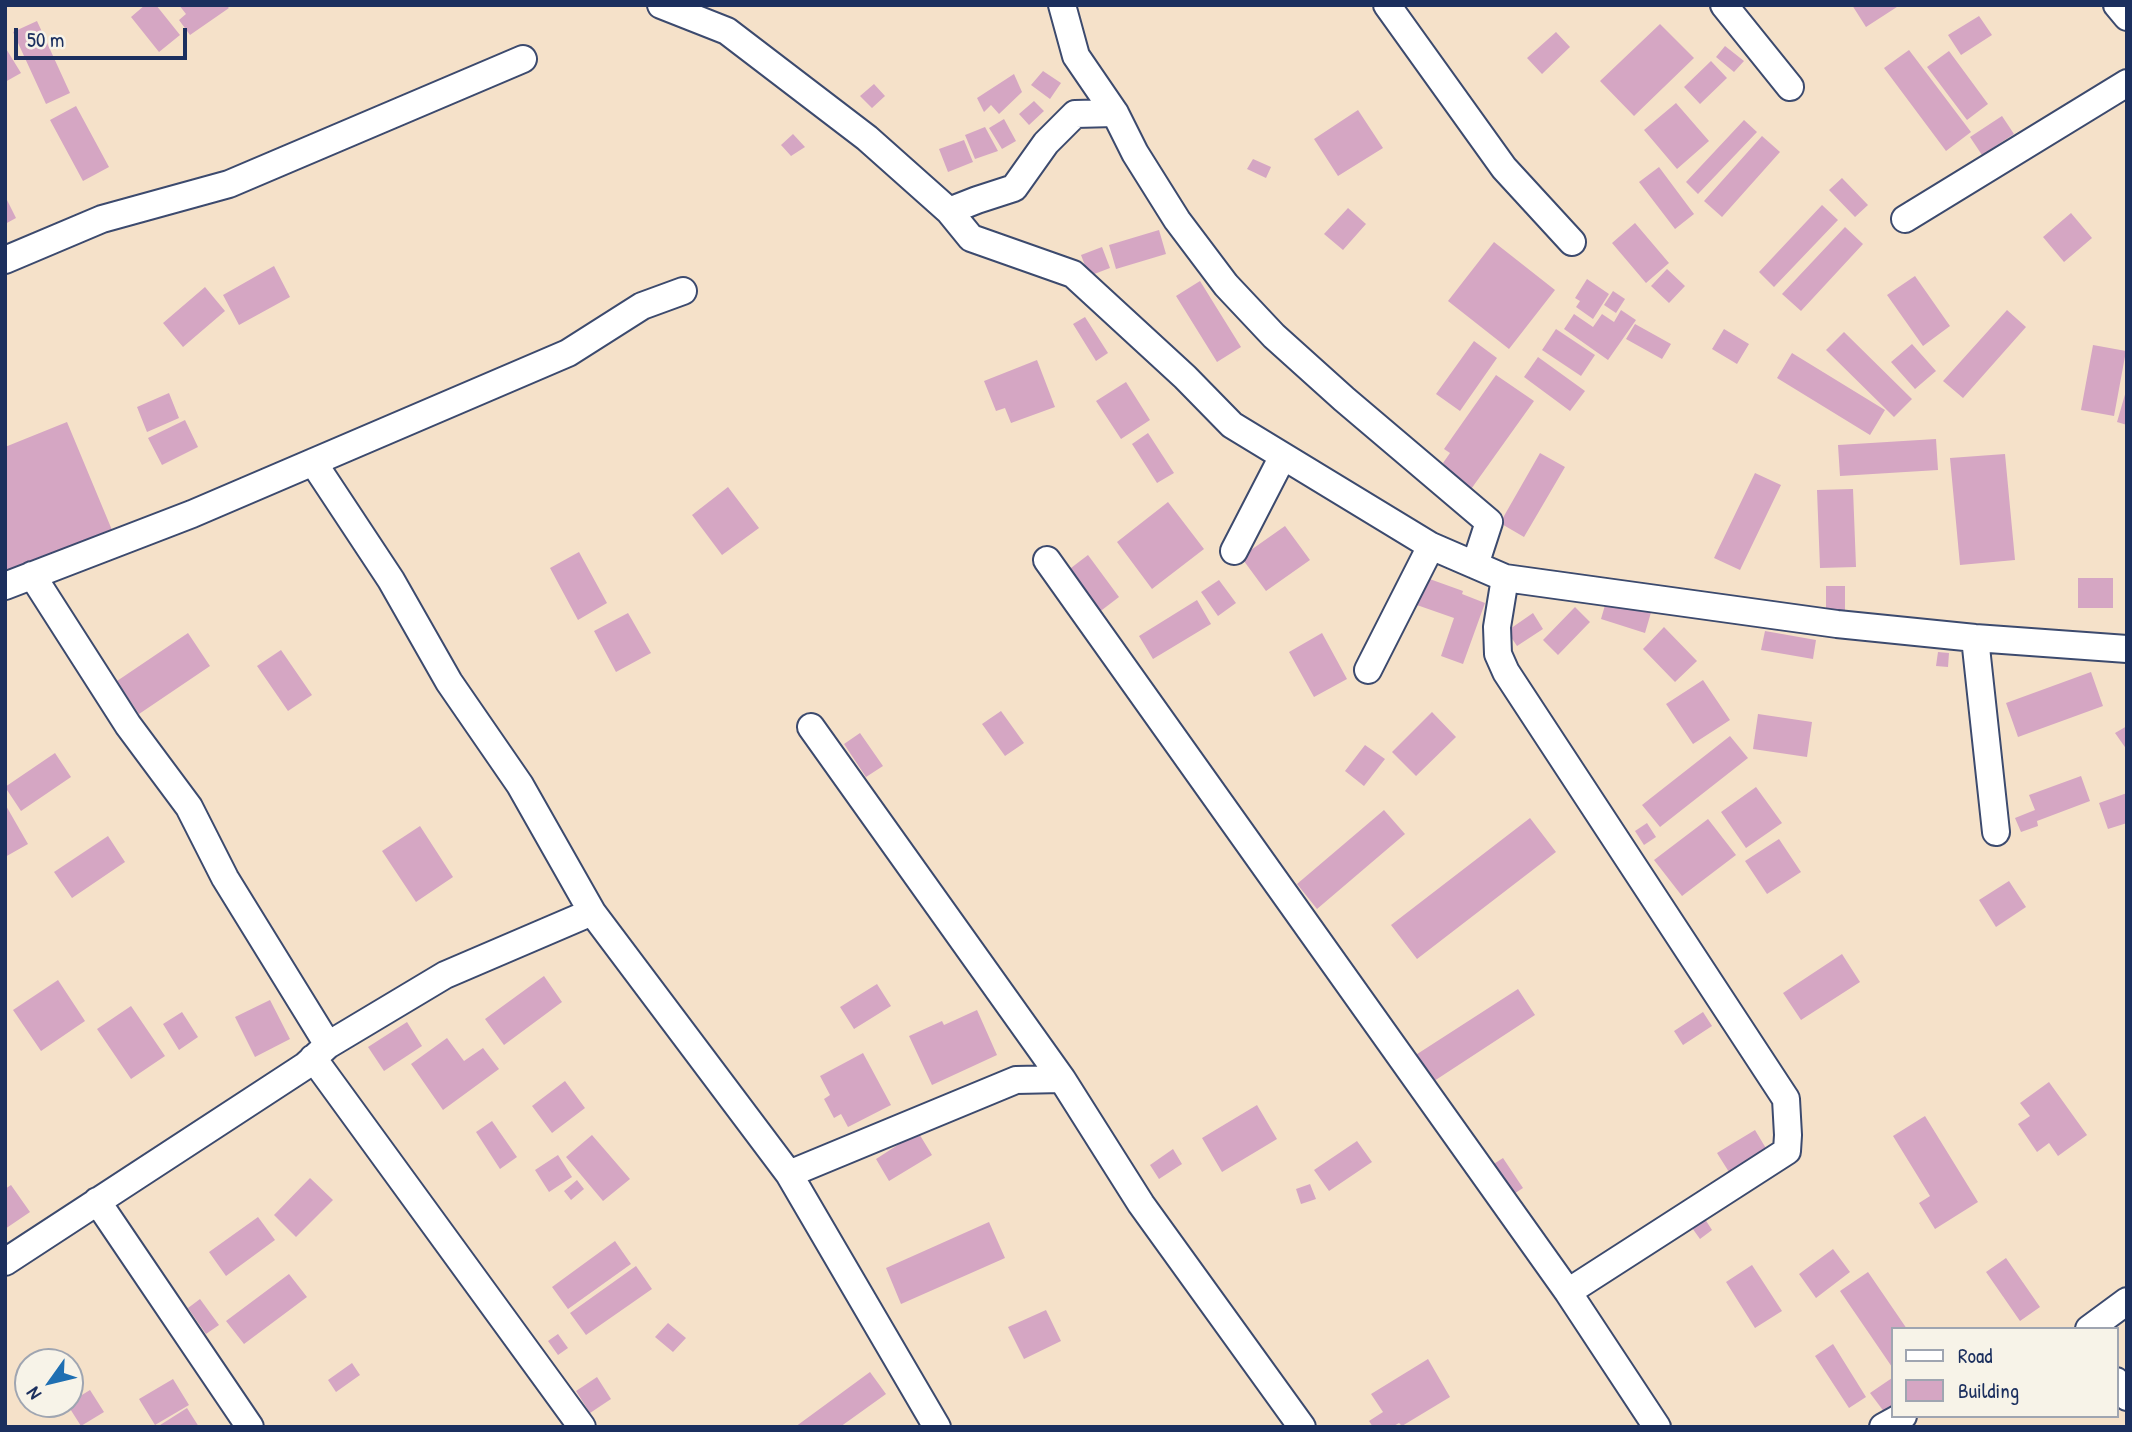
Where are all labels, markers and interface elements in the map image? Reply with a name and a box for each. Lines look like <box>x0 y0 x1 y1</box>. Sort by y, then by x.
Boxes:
scale bar <box>18 14 191 58</box>
text: 50 m <box>27 25 64 54</box>
legend <box>1890 1327 2118 1418</box>
text: Road <box>1958 1341 1992 1370</box>
north arrow <box>14 1348 84 1418</box>
text: Building <box>1958 1376 2019 1405</box>
text: N <box>20 1382 47 1405</box>

